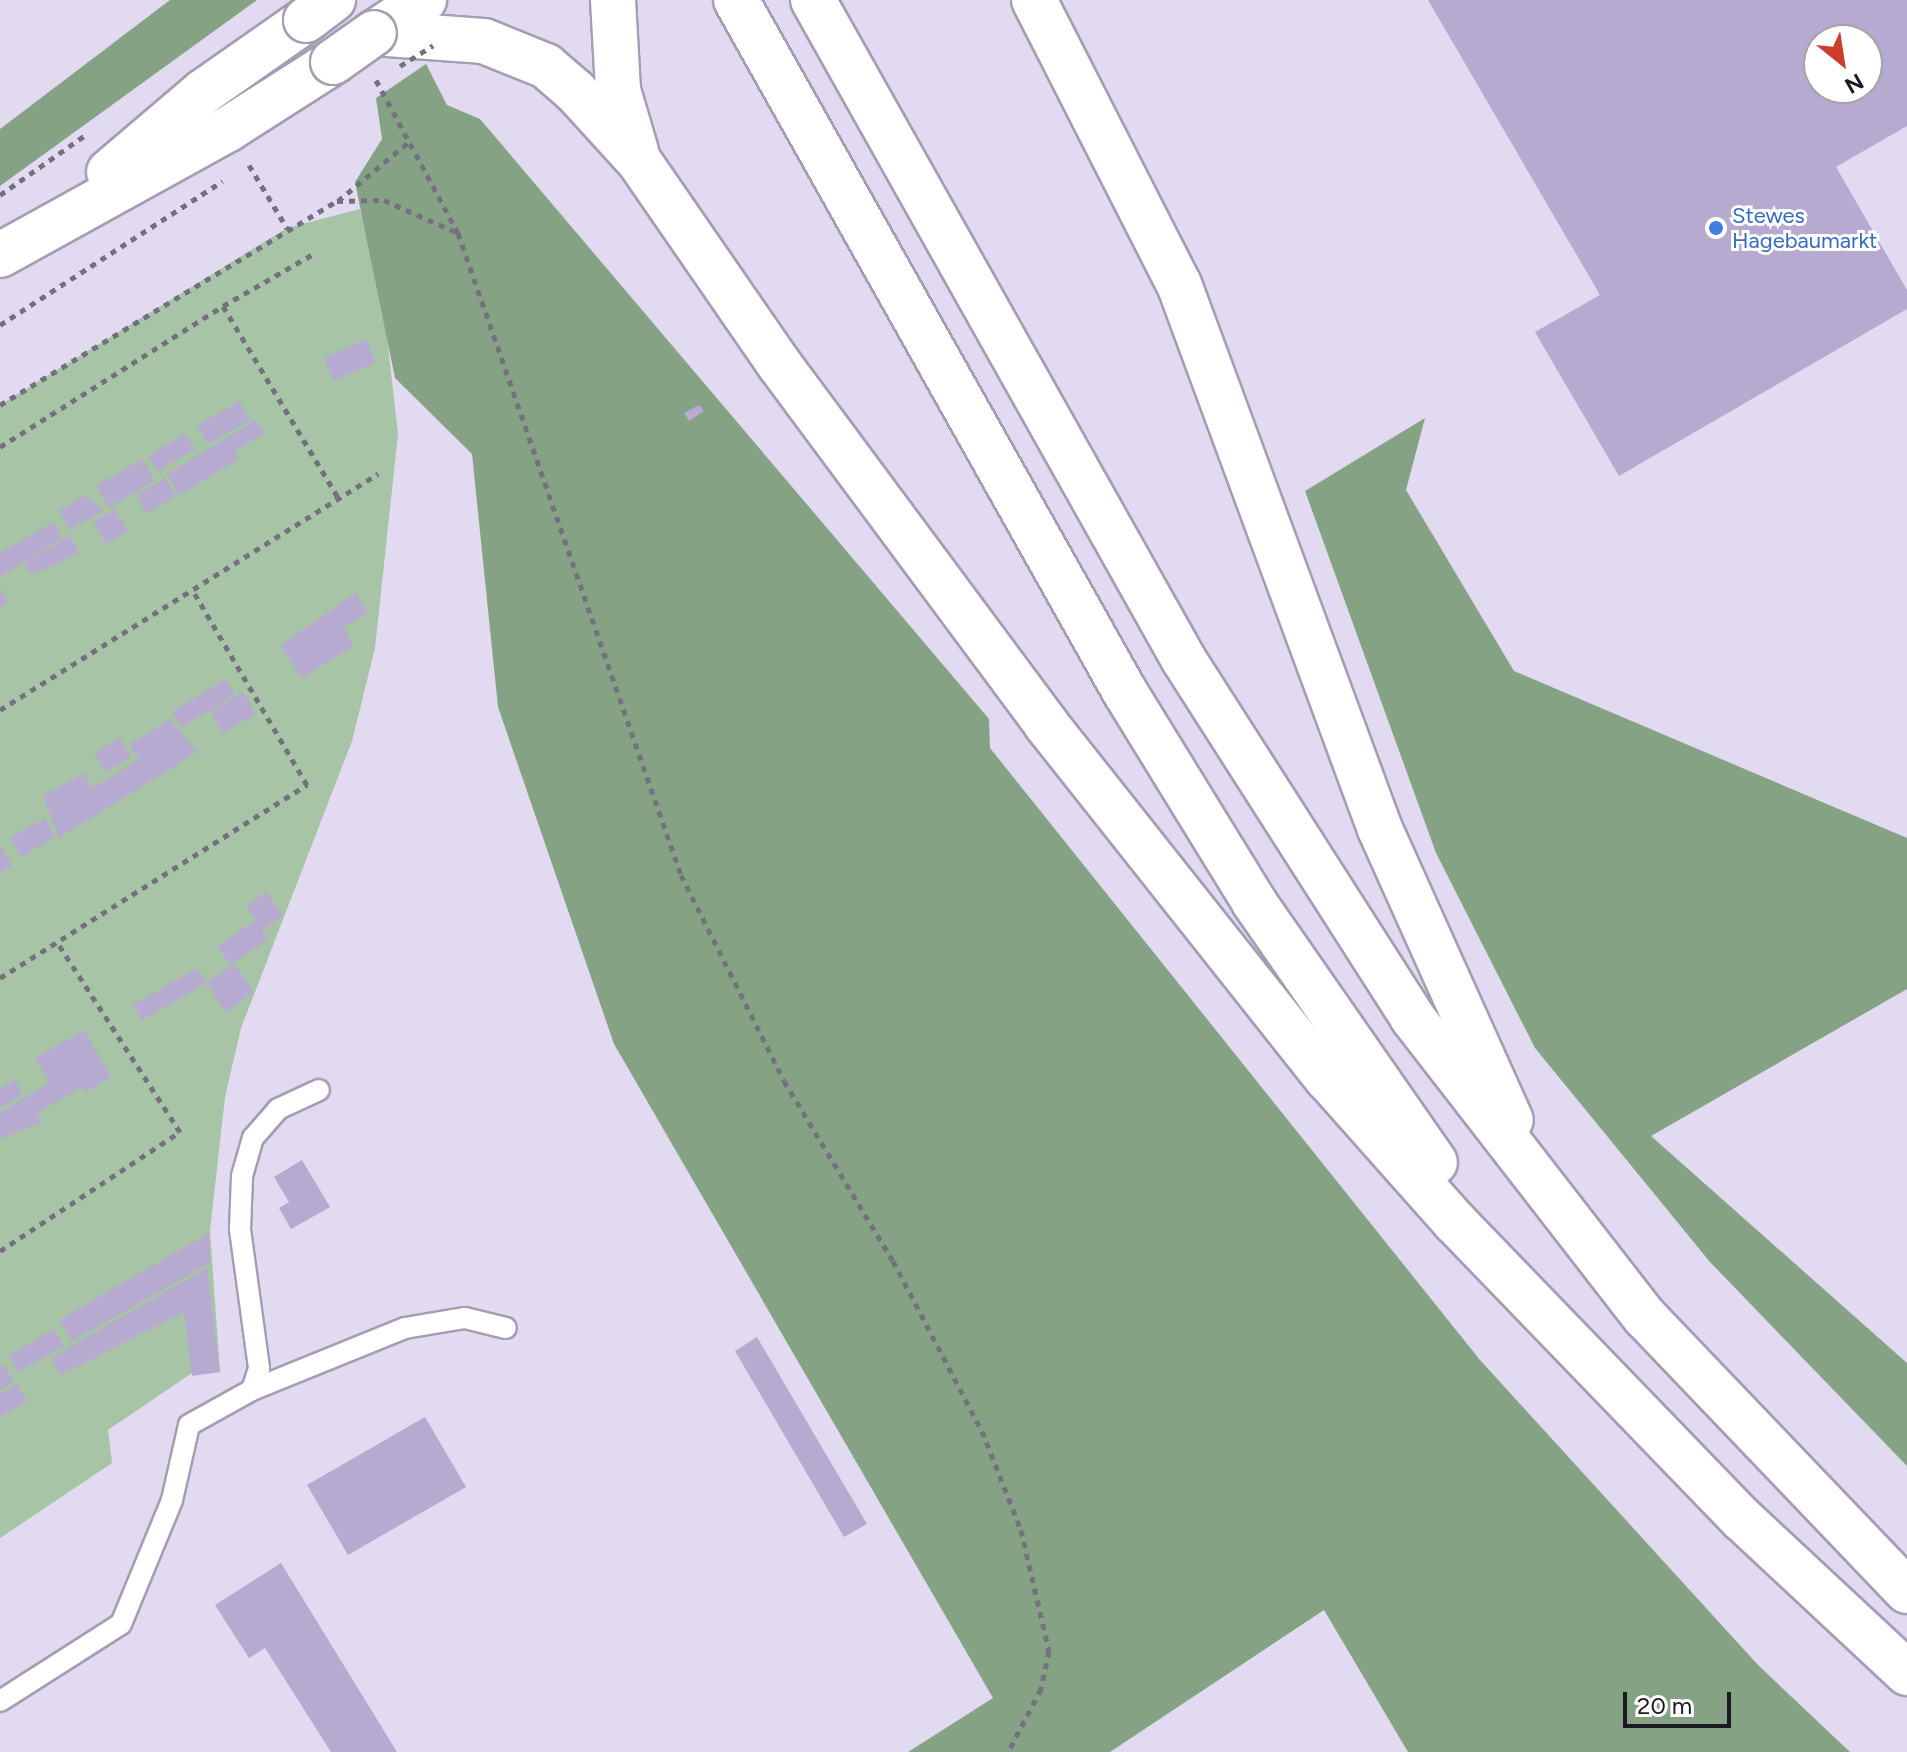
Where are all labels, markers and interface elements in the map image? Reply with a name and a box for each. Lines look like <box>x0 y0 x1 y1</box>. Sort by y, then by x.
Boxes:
north arrow <box>1803 24 1883 104</box>
text: N <box>1840 68 1868 99</box>
place label: Stewes Hagebaumarkt <box>1732 202 1877 254</box>
marker: Stewes Hagebaumarkt <box>1707 219 1725 237</box>
scale bar <box>1627 1676 1735 1726</box>
text: 20 m <box>1637 1691 1692 1720</box>

